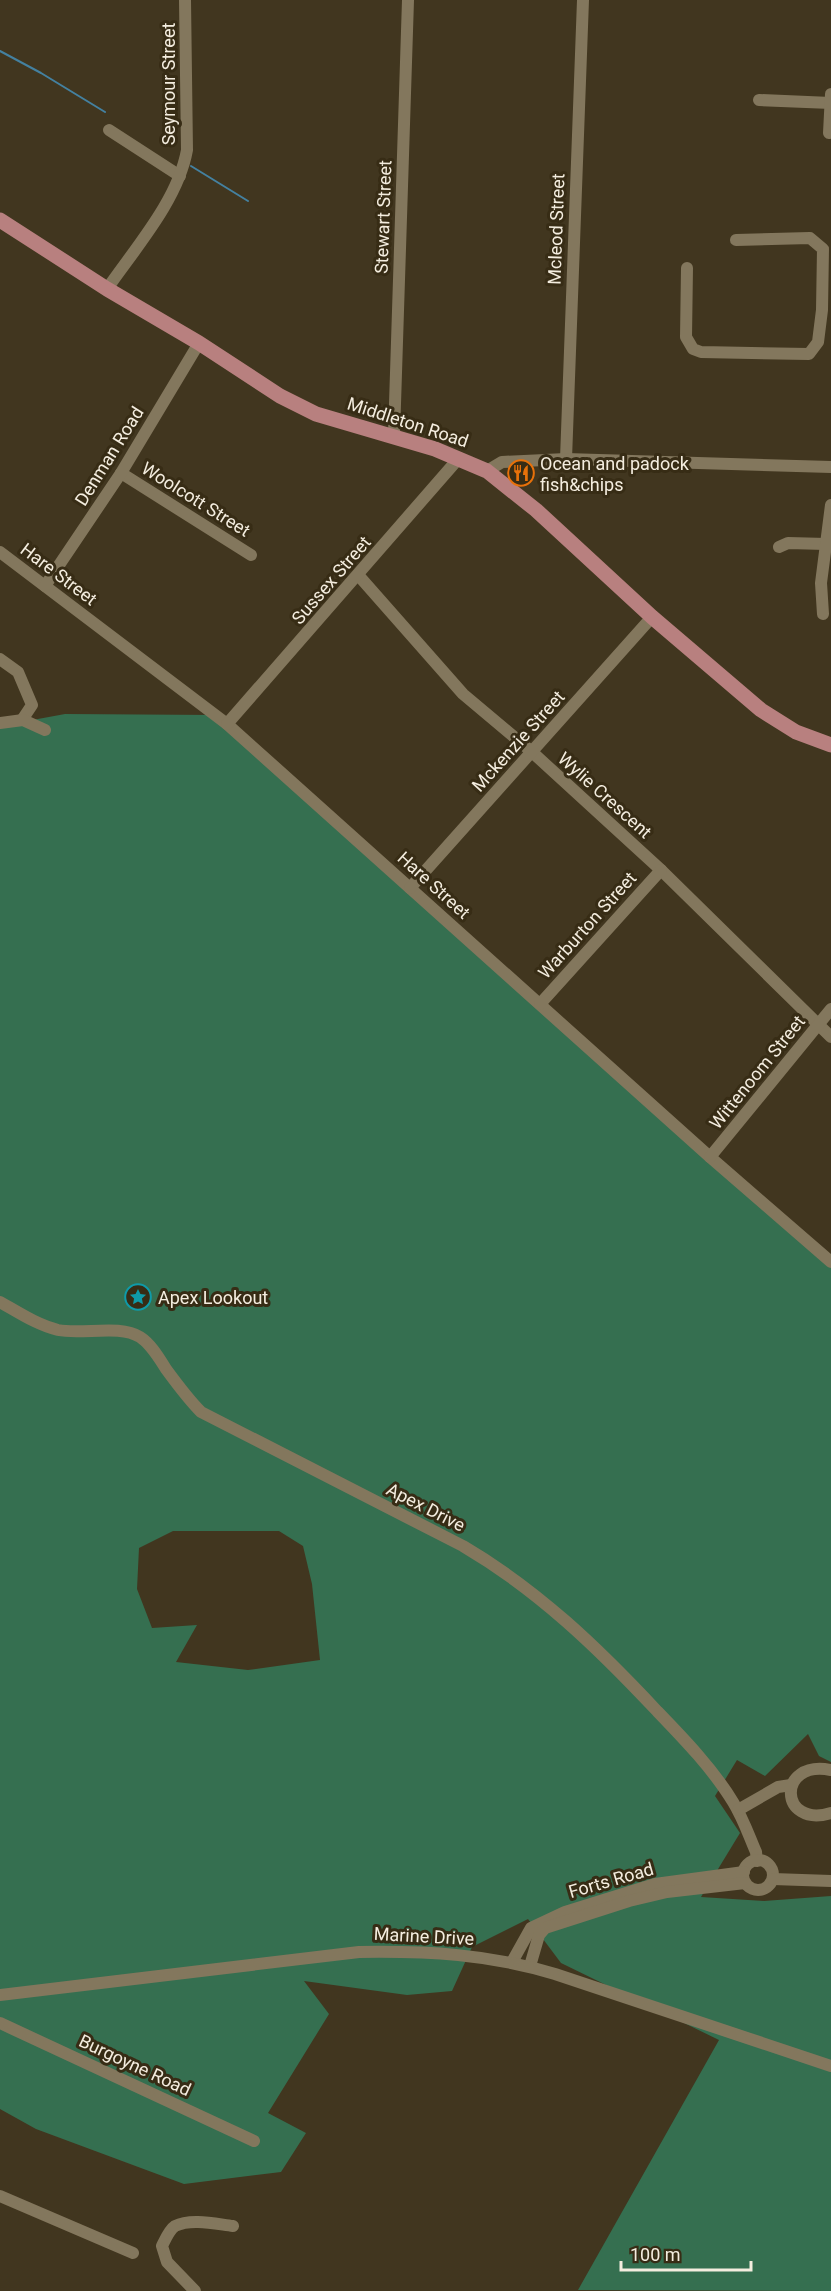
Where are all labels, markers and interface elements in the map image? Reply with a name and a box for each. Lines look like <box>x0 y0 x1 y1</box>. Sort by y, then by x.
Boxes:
street label: Seymour Street <box>158 23 179 145</box>
street label: Stewart Street <box>371 160 395 274</box>
street label: Mcleod Street <box>544 173 568 285</box>
street label: Middleton Road <box>345 393 471 451</box>
street label: Denman Road <box>70 403 148 509</box>
place label: Ocean and padock fish&chips <box>540 453 690 495</box>
street label: Woolcott Street <box>138 457 254 541</box>
restaurant icon: Ocean and padock fish&chips <box>506 458 536 488</box>
street label: Sussex Street <box>287 532 375 628</box>
street label: Hare Street <box>17 539 101 610</box>
street label: Mckenzie Street <box>467 686 569 796</box>
street label: Wylie Crescent <box>554 748 656 843</box>
street label: Hare Street <box>394 847 475 923</box>
street label: Warburton Street <box>534 867 640 983</box>
street label: Wittenoom Street <box>705 1011 809 1133</box>
place icon: Apex Lookout <box>123 1282 153 1312</box>
place label: Apex Lookout <box>158 1287 268 1308</box>
street label: Apex Drive <box>383 1478 469 1536</box>
street label: Forts Road <box>566 1858 656 1902</box>
street label: Marine Drive <box>373 1923 475 1949</box>
street label: Burgoyne Road <box>76 2030 194 2100</box>
scale bar <box>621 2234 752 2272</box>
text: 100 m <box>630 2244 681 2265</box>

